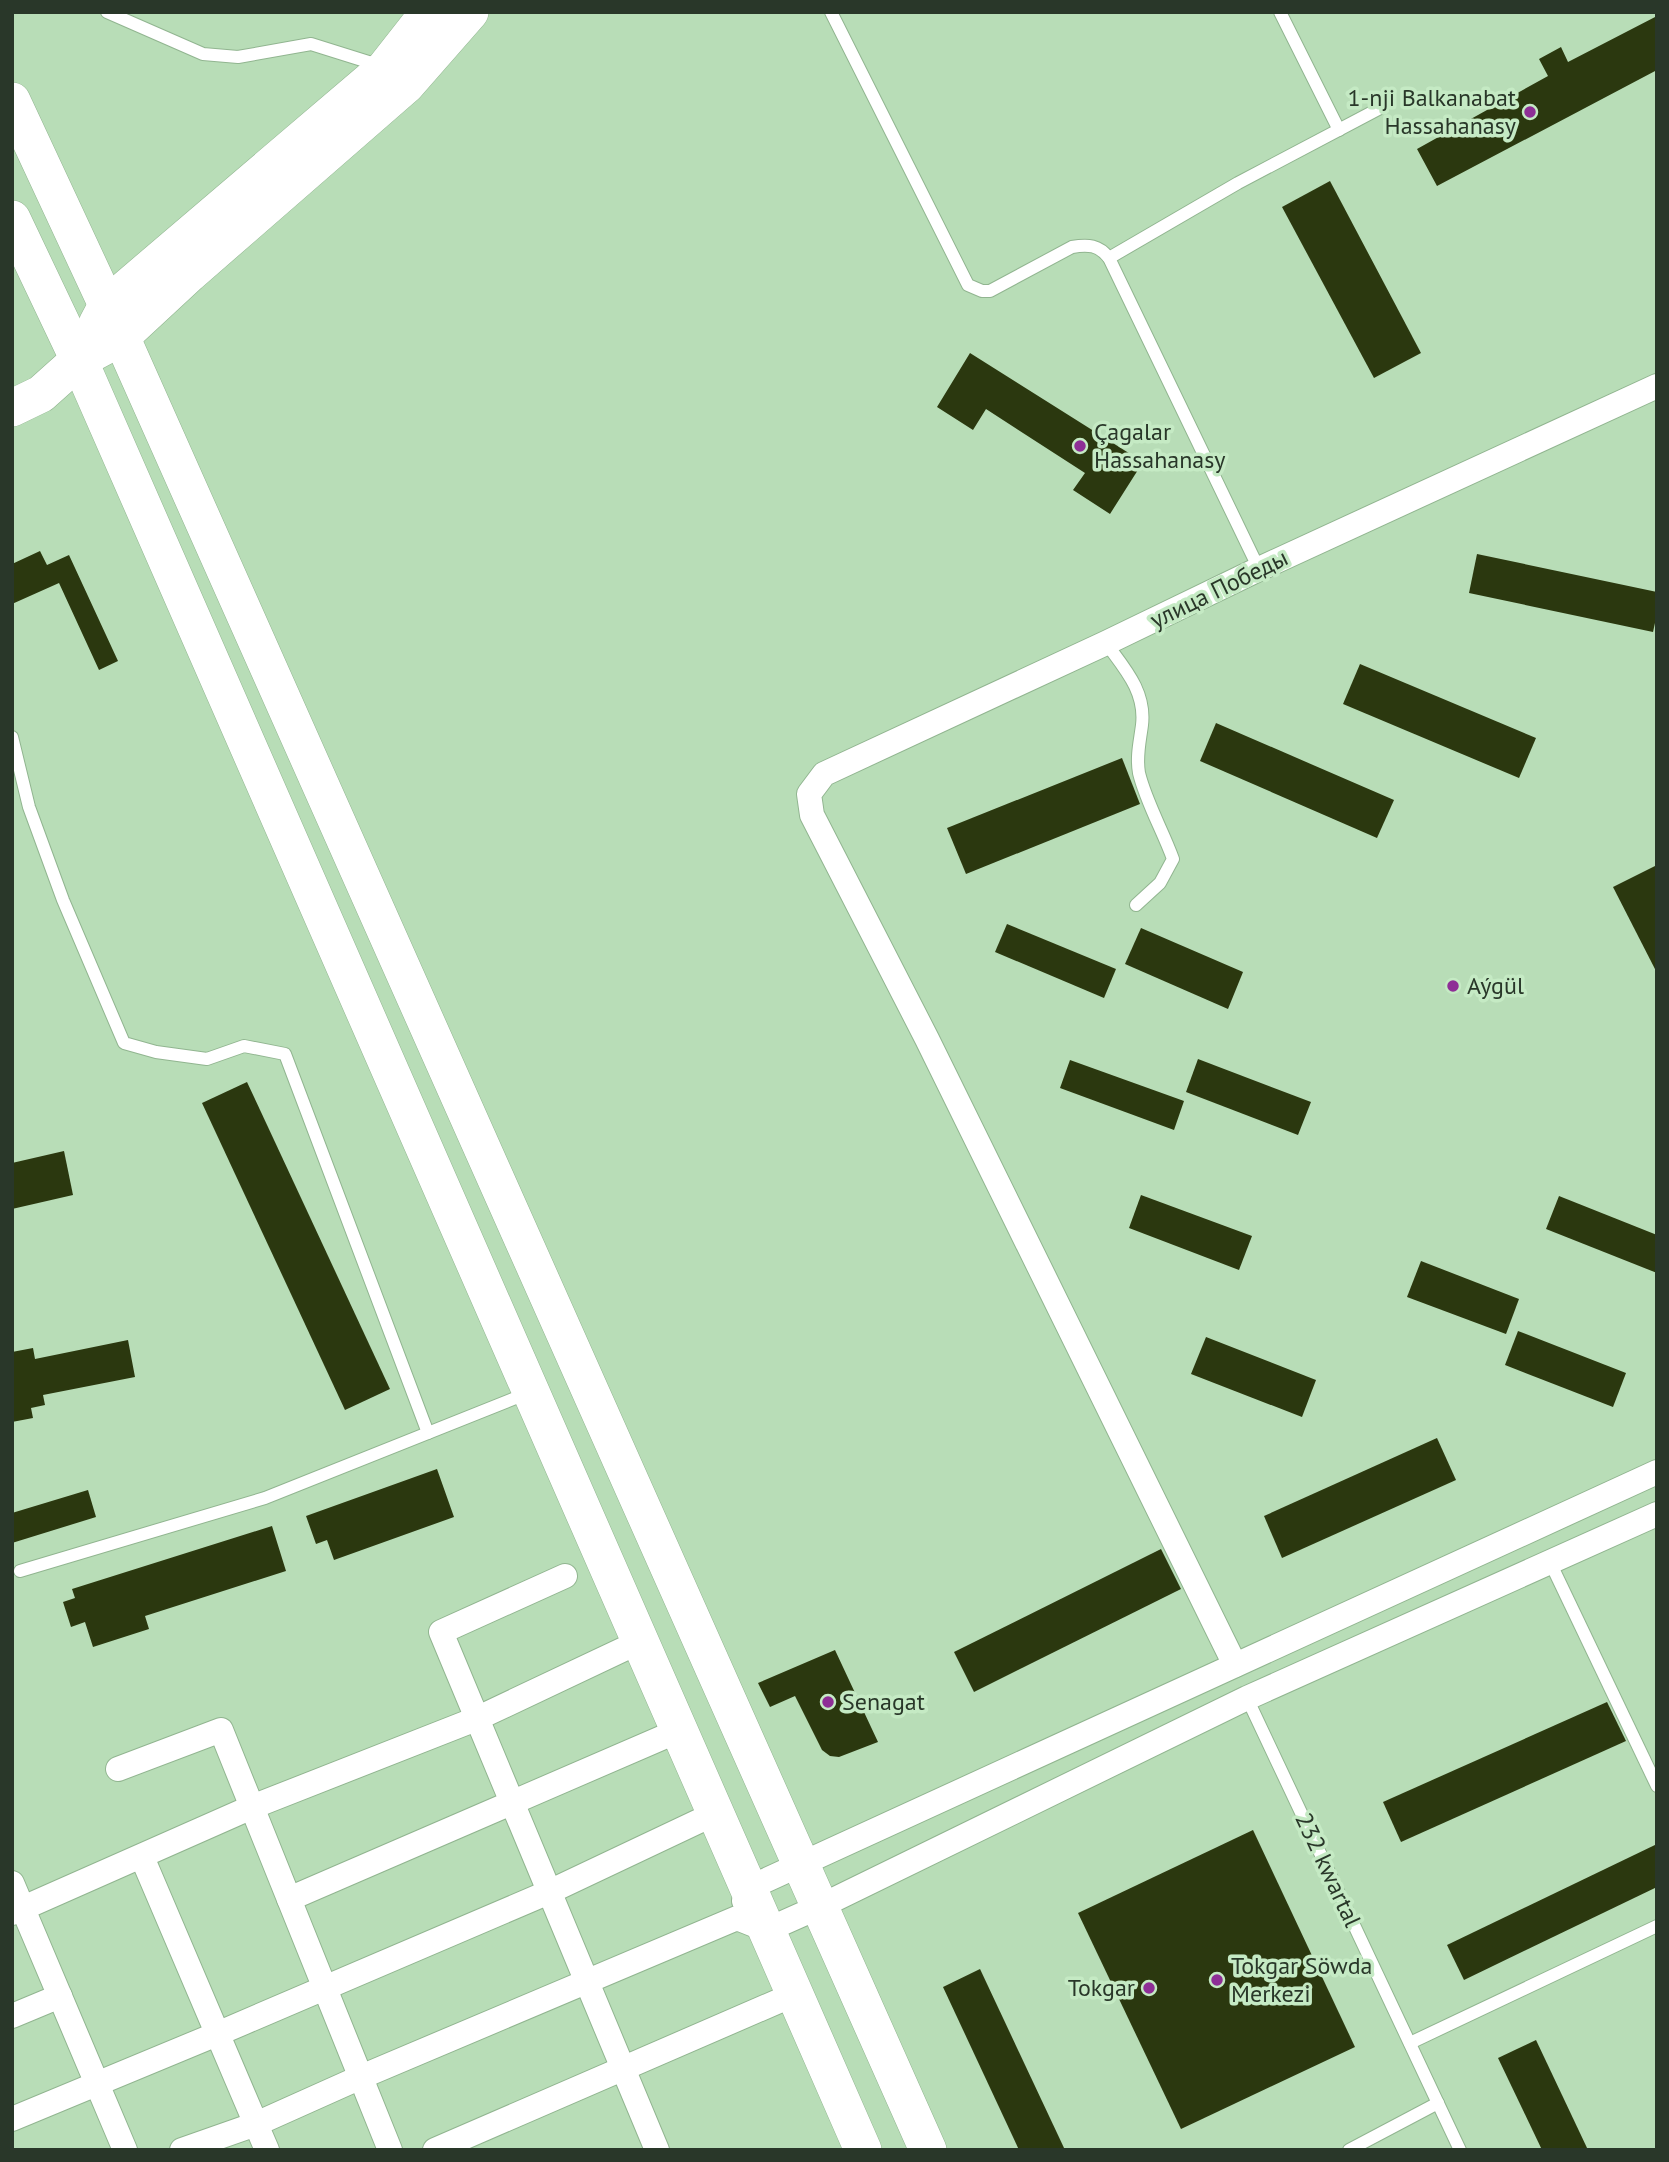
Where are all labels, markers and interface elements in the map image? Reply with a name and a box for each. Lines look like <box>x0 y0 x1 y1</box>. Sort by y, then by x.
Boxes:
place label: 1-nji Balkanabat Hassahanasy <box>1348 82 1516 141</box>
marker: 1-nji Balkanabat Hassahanasy <box>1522 104 1538 120</box>
place label: Çagalar Hassahanasy <box>1094 416 1226 475</box>
marker: Çagalar Hassahanasy <box>1072 438 1088 454</box>
street label: улица Победы <box>1145 542 1293 635</box>
place label: Aýgül <box>1467 970 1524 1001</box>
marker: Aýgül <box>1445 978 1461 994</box>
place label: Senagat <box>842 1686 925 1717</box>
marker: Senagat <box>820 1694 836 1710</box>
street label: 232 kwartal <box>1288 1808 1368 1932</box>
place label: Tokgar Söwda Merkezi <box>1231 1950 1372 2009</box>
place label: Tokgar <box>1068 1972 1135 2003</box>
marker: Tokgar Söwda Merkezi <box>1209 1972 1225 1988</box>
marker: Tokgar <box>1141 1980 1157 1996</box>

